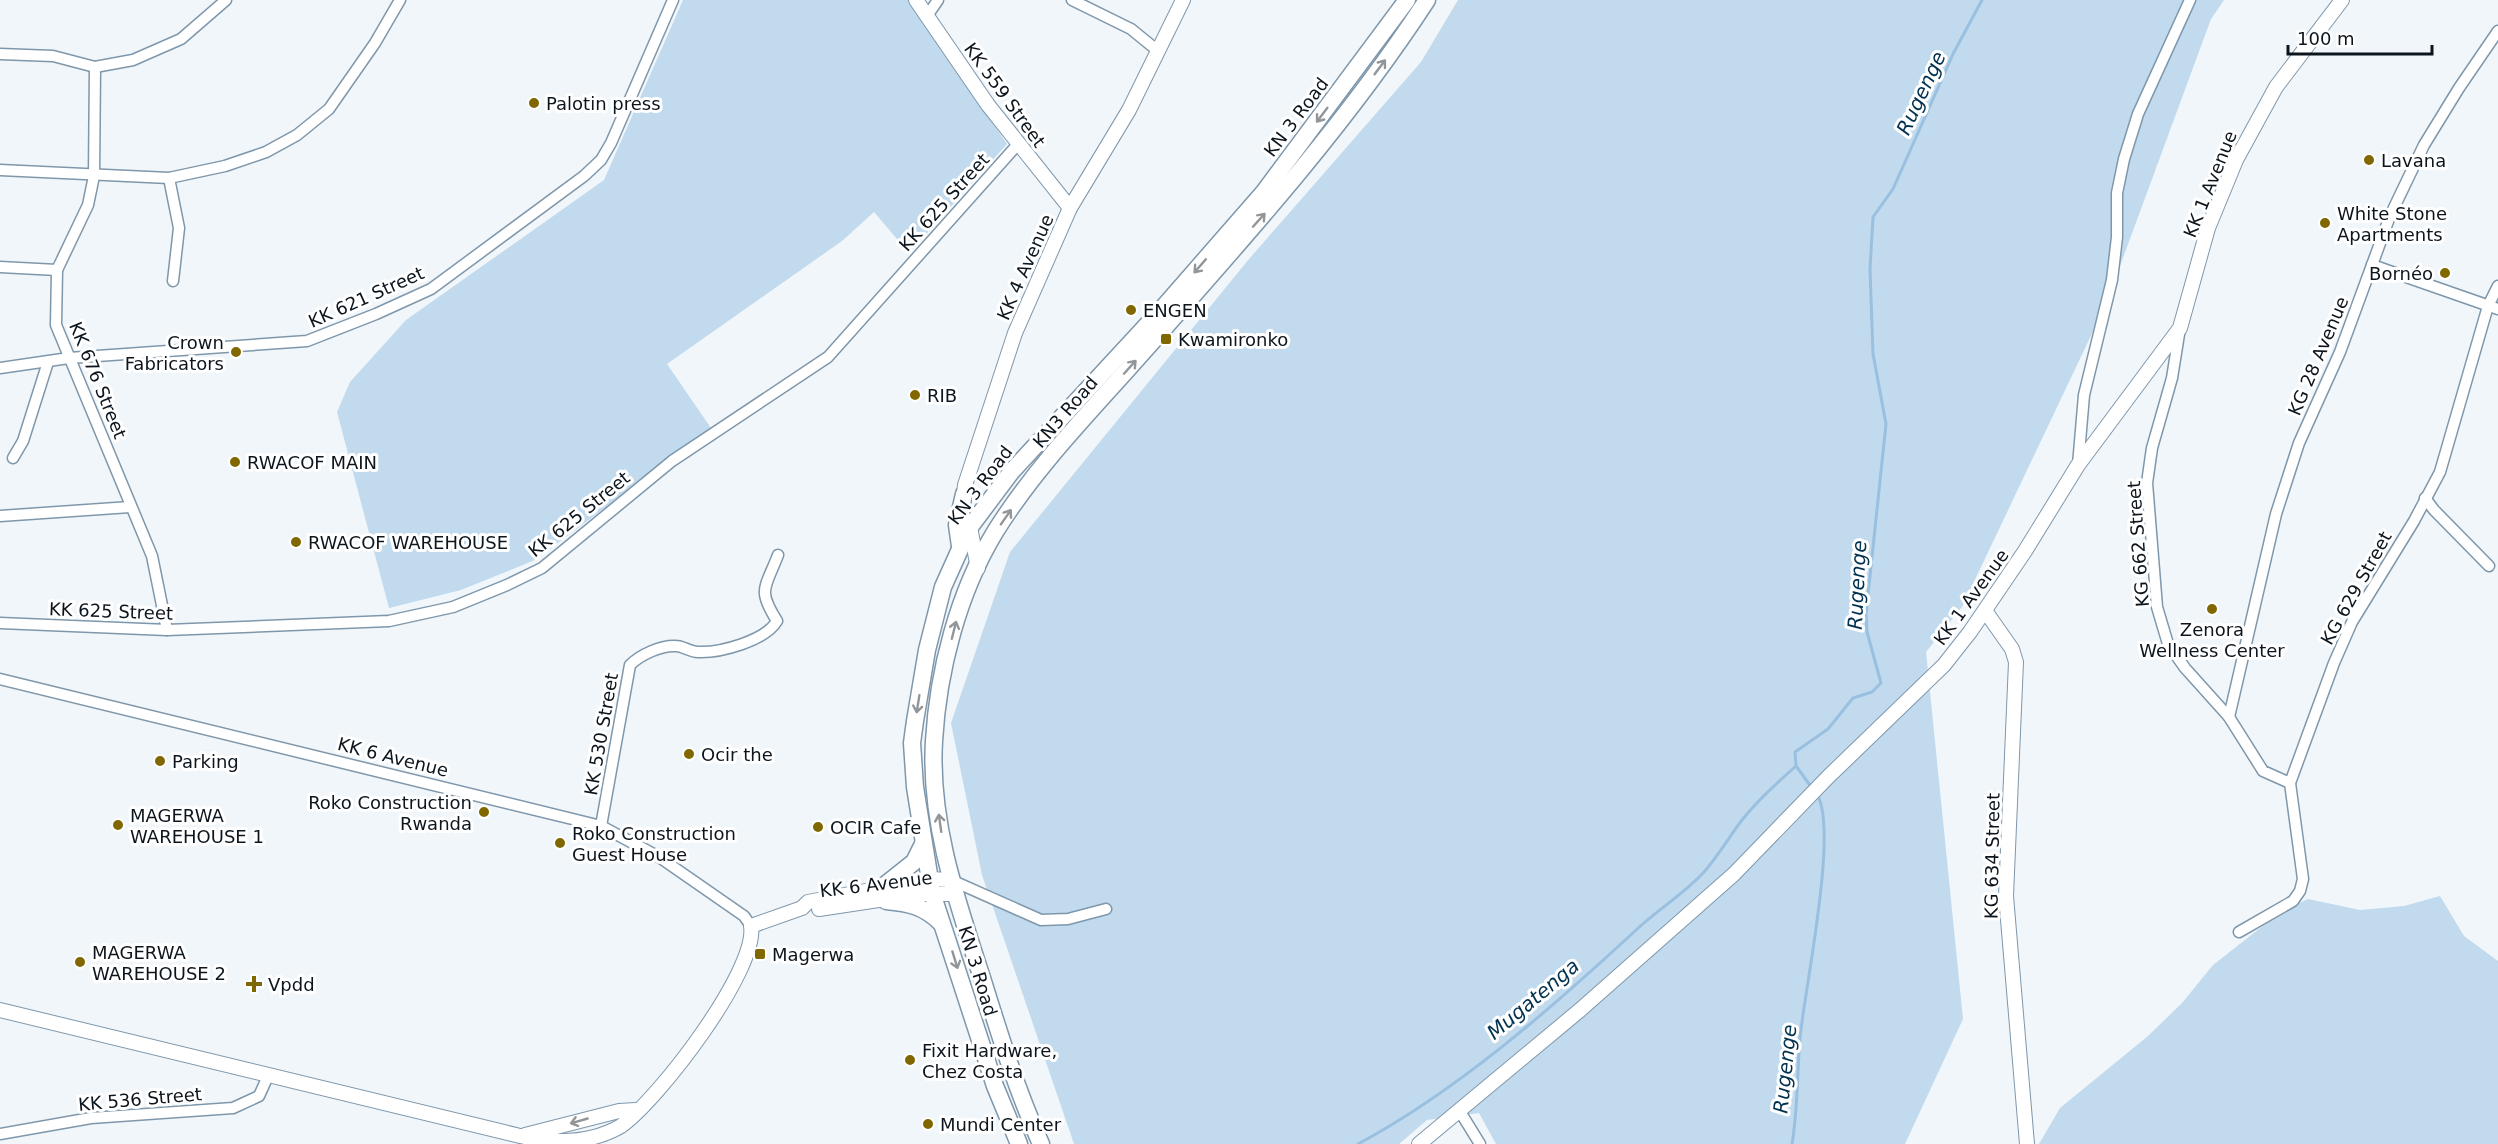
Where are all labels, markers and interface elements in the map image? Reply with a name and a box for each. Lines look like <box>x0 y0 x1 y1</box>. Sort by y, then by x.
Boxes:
scale bar <box>2288 18 2432 56</box>
text: 100 m <box>2297 28 2355 49</box>
street label: KK 559 Street <box>960 39 1050 151</box>
water label: Rugenge <box>1891 47 1951 139</box>
one-way arrow <box>1373 59 1386 75</box>
street label: KN 3 Road <box>1260 73 1332 161</box>
place label: Palotin press <box>546 93 661 114</box>
marker: Palotin press <box>527 96 541 110</box>
one-way arrow <box>1316 106 1329 122</box>
street label: KK 1 Avenue <box>2179 127 2241 241</box>
street label: KK 625 Street <box>895 149 993 255</box>
place label: Lavana <box>2381 150 2446 171</box>
marker: Lavana <box>2362 153 2376 167</box>
place label: White Stone Apartments <box>2337 203 2447 245</box>
street label: KK 4 Avenue <box>992 211 1058 323</box>
one-way arrow <box>1252 213 1266 228</box>
marker: White Stone Apartments <box>2318 216 2332 230</box>
one-way arrow <box>1193 258 1206 274</box>
street label: KK 621 Street <box>305 262 427 332</box>
place label: Bornéo <box>2369 263 2433 284</box>
marker: Bornéo <box>2438 266 2452 280</box>
street label: KG 28 Avenue <box>2284 293 2352 419</box>
place label: ENGEN <box>1143 300 1207 321</box>
marker: ENGEN <box>1124 303 1138 317</box>
street label: KK 676 Street <box>65 319 131 441</box>
place label: Kwamironko <box>1178 329 1288 350</box>
place label: Crown Fabricators <box>125 332 224 374</box>
marker: Kwamironko <box>1159 332 1173 346</box>
marker: Crown Fabricators <box>229 345 243 359</box>
one-way arrow <box>1123 360 1137 375</box>
street label: KN3 Road <box>1028 372 1102 452</box>
place label: RIB <box>927 385 957 406</box>
marker: RIB <box>908 388 922 402</box>
street label: KN 3 Road <box>944 441 1016 529</box>
place label: RWACOF MAIN <box>247 452 377 473</box>
marker: RWACOF MAIN <box>228 455 242 469</box>
street label: KK 625 Street <box>524 467 634 561</box>
street label: KG 662 Street <box>2123 480 2153 608</box>
one-way arrow <box>1000 509 1012 525</box>
street label: KG 629 Street <box>2316 528 2396 648</box>
place label: RWACOF WAREHOUSE <box>308 532 508 553</box>
marker: RWACOF WAREHOUSE <box>289 535 303 549</box>
water label: Rugenge <box>1843 540 1871 630</box>
street label: KK 1 Avenue <box>1929 545 2013 649</box>
street label: KK 625 Street <box>49 598 173 624</box>
marker: Zenora Wellness Center <box>2205 602 2219 616</box>
place label: Zenora Wellness Center <box>2139 619 2285 661</box>
one-way arrow <box>949 621 961 640</box>
street label: KK 530 Street <box>580 671 622 797</box>
one-way arrow <box>912 693 923 713</box>
street label: KK 6 Avenue <box>335 733 451 781</box>
place label: Ocir the <box>701 744 773 765</box>
marker: Ocir the <box>682 747 696 761</box>
place label: Parking <box>172 751 239 772</box>
marker: Parking <box>153 754 167 768</box>
place label: Roko Construction Rwanda <box>308 792 472 834</box>
street label: KG 634 Street <box>1980 793 2004 919</box>
place label: MAGERWA WAREHOUSE 1 <box>130 805 264 847</box>
marker: Roko Construction Rwanda <box>477 805 491 819</box>
one-way arrow <box>934 813 945 833</box>
place label: OCIR Cafe <box>830 817 921 838</box>
marker: MAGERWA WAREHOUSE 1 <box>111 818 125 832</box>
marker: OCIR Cafe <box>811 820 825 834</box>
place label: Roko Construction Guest House <box>572 823 736 865</box>
marker: Roko Construction Guest House <box>553 836 567 850</box>
street label: KK 6 Avenue <box>818 867 934 901</box>
street label: KN 3 Road <box>954 923 1002 1019</box>
place label: MAGERWA WAREHOUSE 2 <box>92 942 226 984</box>
place label: Magerwa <box>772 944 854 965</box>
marker: Magerwa <box>753 947 767 961</box>
one-way arrow <box>950 950 961 969</box>
water label: Mugatenga <box>1482 954 1584 1044</box>
marker: MAGERWA WAREHOUSE 2 <box>73 955 87 969</box>
place label: Vpdd <box>268 974 315 995</box>
marker: Vpdd <box>245 975 263 993</box>
water label: Rugenge <box>1768 1023 1802 1115</box>
place label: Fixit Hardware, Chez Costa <box>922 1040 1057 1082</box>
marker: Fixit Hardware, Chez Costa <box>903 1053 917 1067</box>
street label: KK 536 Street <box>77 1083 203 1115</box>
place label: Mundi Center <box>940 1114 1062 1135</box>
one-way arrow <box>570 1116 589 1127</box>
marker: Mundi Center <box>921 1117 935 1131</box>

